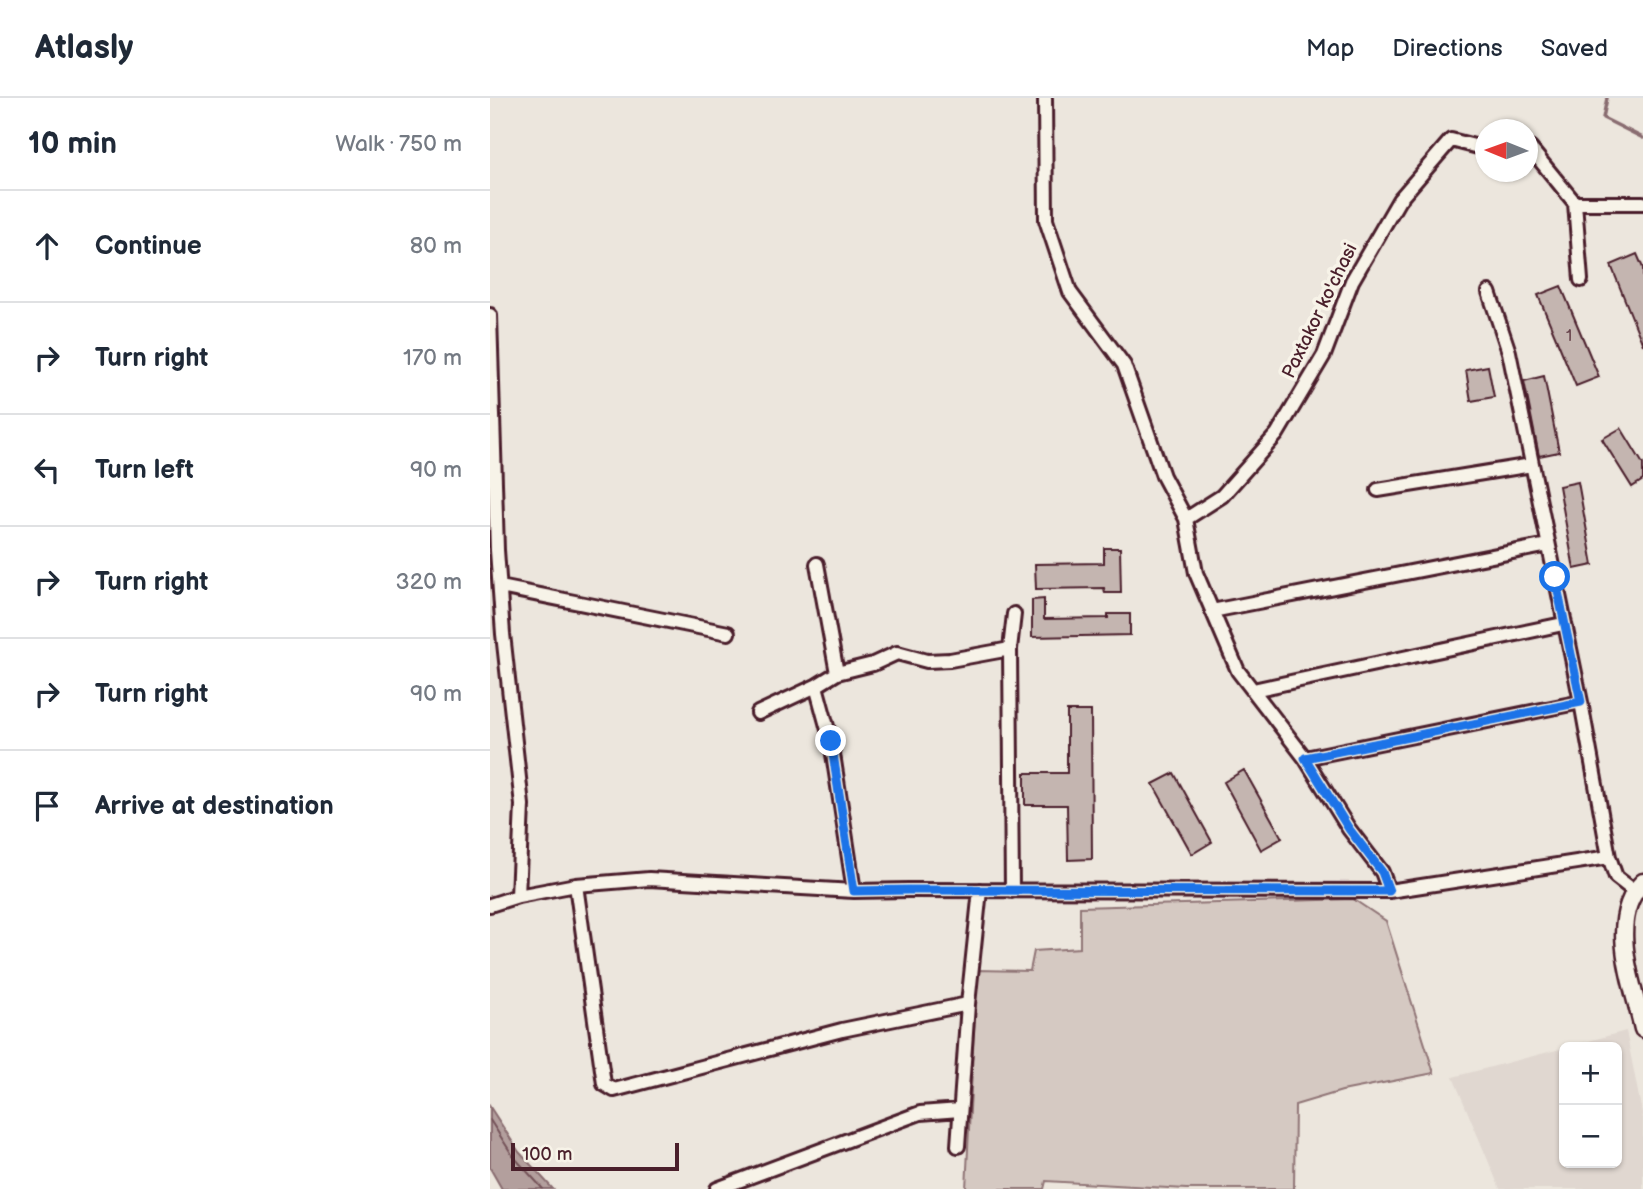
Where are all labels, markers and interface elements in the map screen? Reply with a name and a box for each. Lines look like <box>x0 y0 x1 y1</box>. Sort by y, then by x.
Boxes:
text: Atlasly <box>35 28 133 68</box>
text: Map <box>1306 34 1354 63</box>
text: Directions <box>1392 34 1503 63</box>
text: Saved <box>1541 34 1608 63</box>
north arrow <box>1475 119 1538 182</box>
text: 10 min <box>28 126 117 162</box>
text: Walk · 750 m <box>335 130 462 158</box>
icon: ahead <box>28 227 66 265</box>
text: Continue <box>95 231 202 262</box>
text: 80 m <box>410 232 462 260</box>
street label: Paxtakor ko'chasi <box>1277 240 1363 382</box>
house number: 1 <box>1566 327 1572 346</box>
icon: right <box>28 339 66 377</box>
text: Turn right <box>95 343 208 374</box>
text: 170 m <box>403 344 462 372</box>
icon: left <box>28 451 66 489</box>
text: Turn left <box>95 455 194 486</box>
text: 90 m <box>410 456 462 484</box>
route start <box>1539 561 1570 592</box>
icon: right <box>28 563 66 601</box>
text: Turn right <box>95 567 208 598</box>
text: 320 m <box>396 568 462 596</box>
icon: right <box>28 675 66 713</box>
text: Turn right <box>95 679 208 710</box>
text: 90 m <box>410 680 462 708</box>
route end <box>815 725 846 756</box>
icon: arrive <box>28 787 66 825</box>
text: Arrive at destination <box>95 791 334 822</box>
map controls <box>1559 1042 1622 1168</box>
button: + <box>1559 1042 1622 1105</box>
button: − <box>1559 1105 1622 1168</box>
scale bar <box>511 1140 679 1172</box>
text: 100 m <box>522 1143 573 1166</box>

